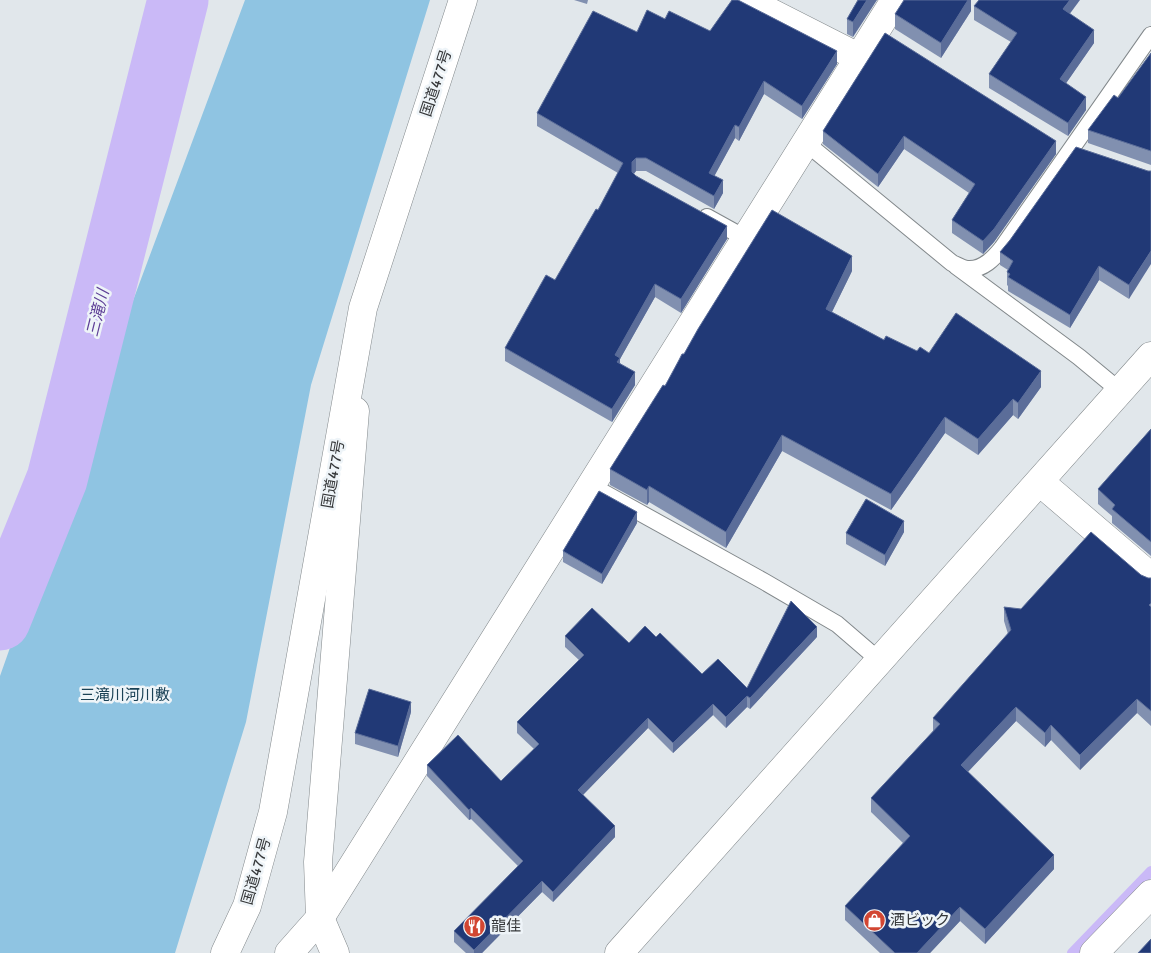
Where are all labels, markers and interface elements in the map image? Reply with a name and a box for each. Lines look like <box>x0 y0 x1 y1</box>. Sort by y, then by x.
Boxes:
street label: 国道477号 <box>417 47 455 119</box>
water label: 三滝川 <box>82 285 114 339</box>
street label: 国道477号 <box>318 438 348 510</box>
park label: 三滝川河川敷 <box>80 686 170 704</box>
street label: 国道477号 <box>238 835 274 907</box>
shop icon: 酒ビック <box>862 908 886 932</box>
place label: 酒ビック <box>890 911 950 929</box>
restaurant icon: 龍佳 <box>463 914 487 938</box>
place label: 龍佳 <box>491 917 521 935</box>

